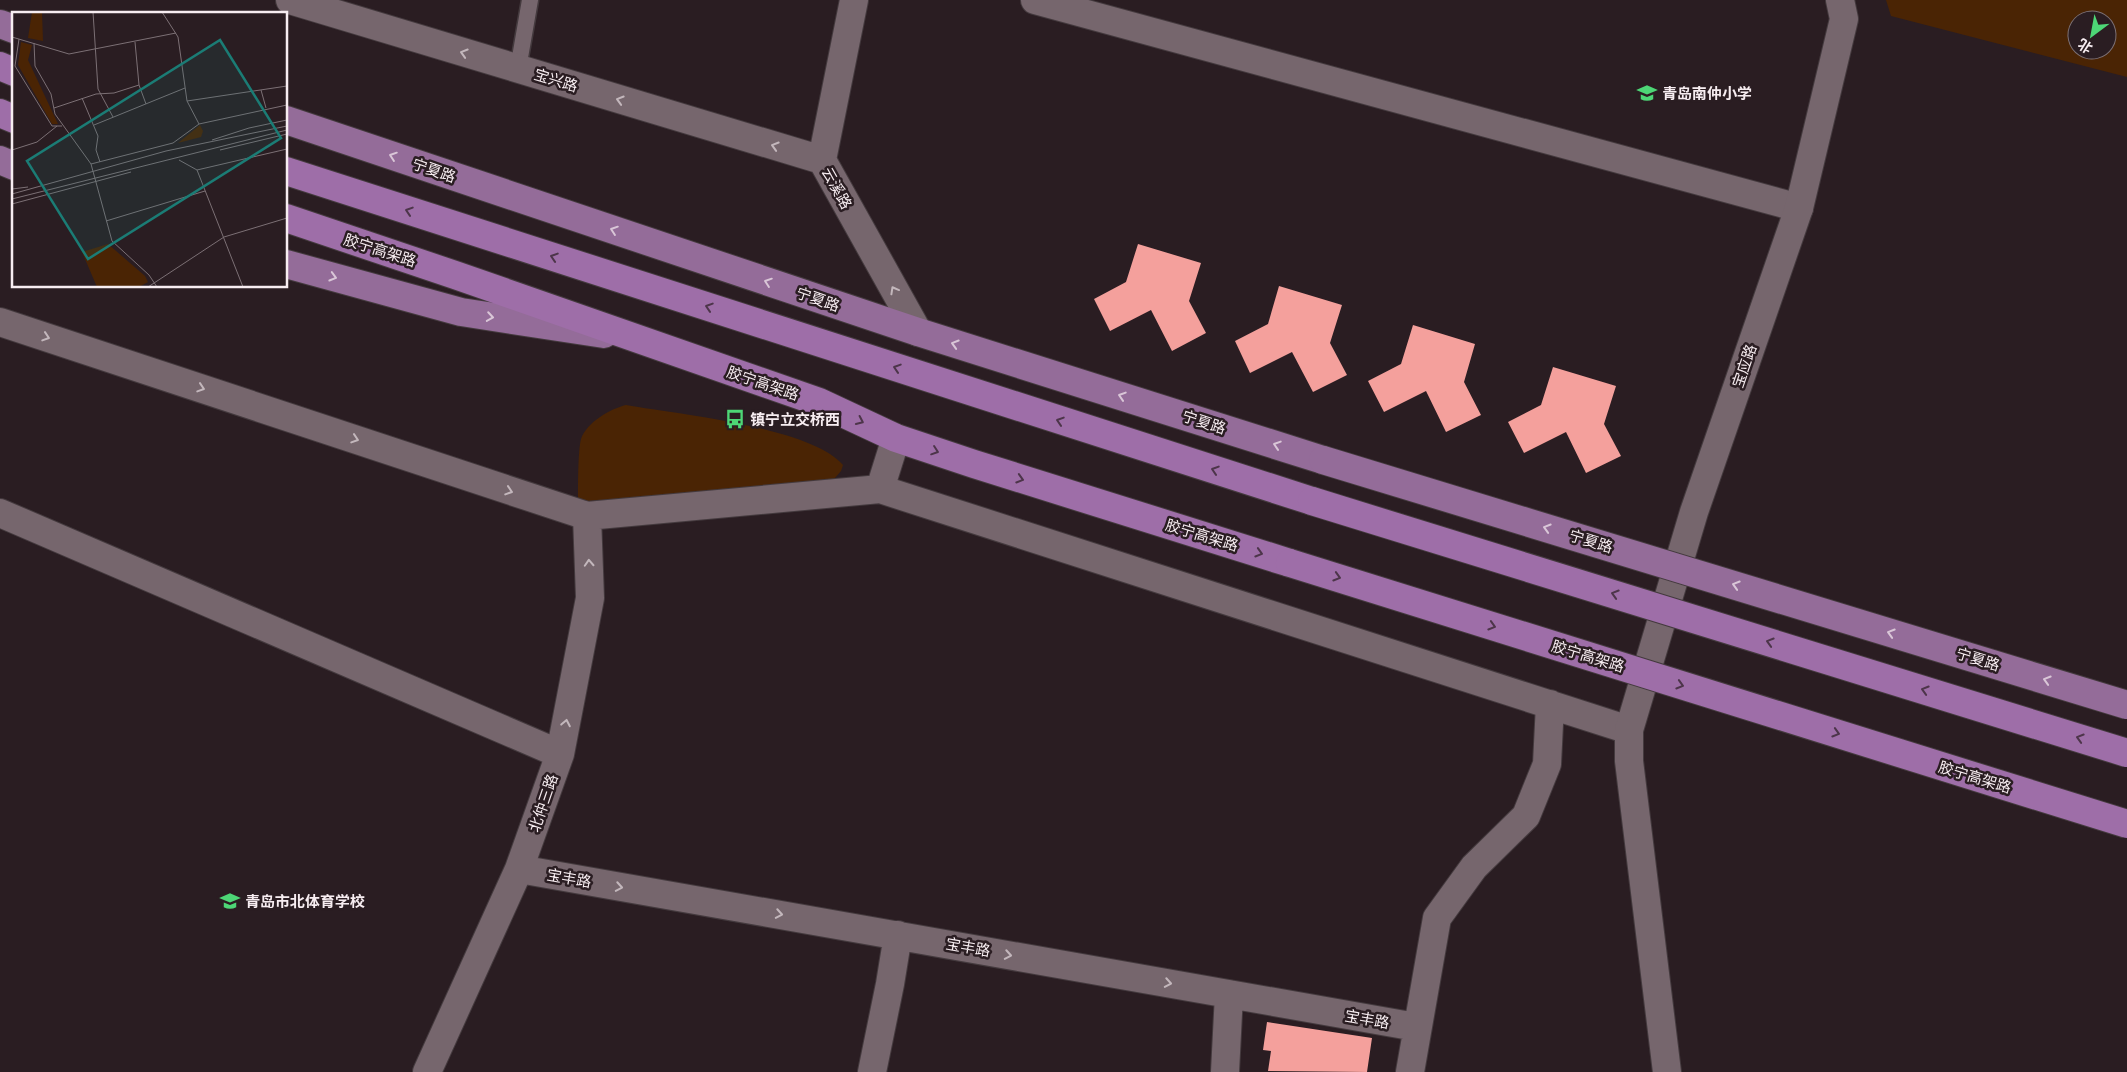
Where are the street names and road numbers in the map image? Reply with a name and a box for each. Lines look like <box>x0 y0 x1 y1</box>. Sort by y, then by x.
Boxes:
street label: 宝兴路 <box>532 64 580 96</box>
street label: 宁夏路 <box>410 154 458 186</box>
street label: 云溪路 <box>818 164 856 212</box>
street label: 胶宁高架路 <box>341 229 419 271</box>
street label: 宁夏路 <box>794 283 842 315</box>
street label: 宝应路 <box>1728 342 1760 390</box>
street label: 胶宁高架路 <box>724 362 802 404</box>
street label: 宁夏路 <box>1180 406 1228 438</box>
street label: 胶宁高架路 <box>1163 515 1241 555</box>
street label: 宁夏路 <box>1567 525 1615 557</box>
street label: 胶宁高架路 <box>1549 636 1627 676</box>
street label: 宁夏路 <box>1954 643 2002 675</box>
street label: 胶宁高架路 <box>1936 757 2014 797</box>
street label: 北仲三路 <box>524 772 562 834</box>
street label: 宝丰路 <box>545 865 593 891</box>
street label: 宝丰路 <box>944 934 992 960</box>
street label: 宝丰路 <box>1343 1006 1391 1032</box>

